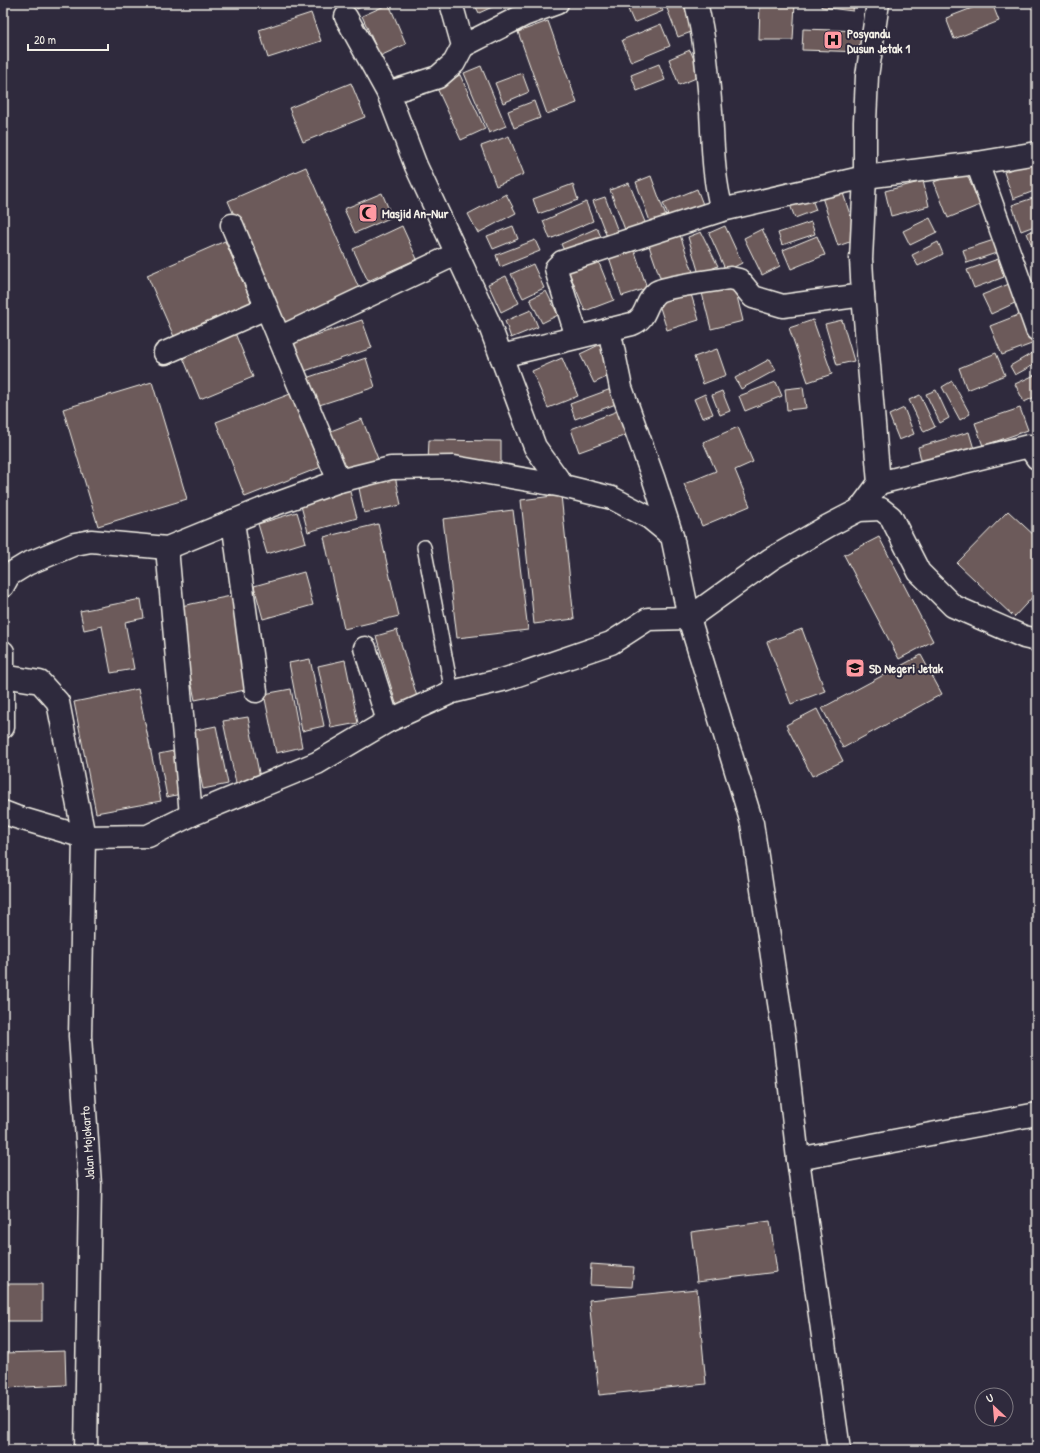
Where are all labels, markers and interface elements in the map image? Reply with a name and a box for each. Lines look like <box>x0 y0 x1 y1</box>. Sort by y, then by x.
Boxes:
place label: Posyandu Dusun Jetak 1 <box>847 24 910 57</box>
scale bar <box>28 26 108 52</box>
hospital icon: Posyandu Dusun Jetak 1 <box>822 29 844 51</box>
text: 20 m <box>34 31 56 48</box>
mosque icon: Masjid An-Nur <box>357 202 379 224</box>
place label: Masjid An-Nur <box>382 204 449 222</box>
school or university icon: SD Negeri Jetak <box>844 657 866 679</box>
place label: SD Negeri Jetak <box>869 659 944 678</box>
street label: Jalan Mojokarto <box>75 1106 99 1180</box>
north arrow <box>974 1387 1014 1427</box>
text: U <box>984 1390 995 1406</box>

